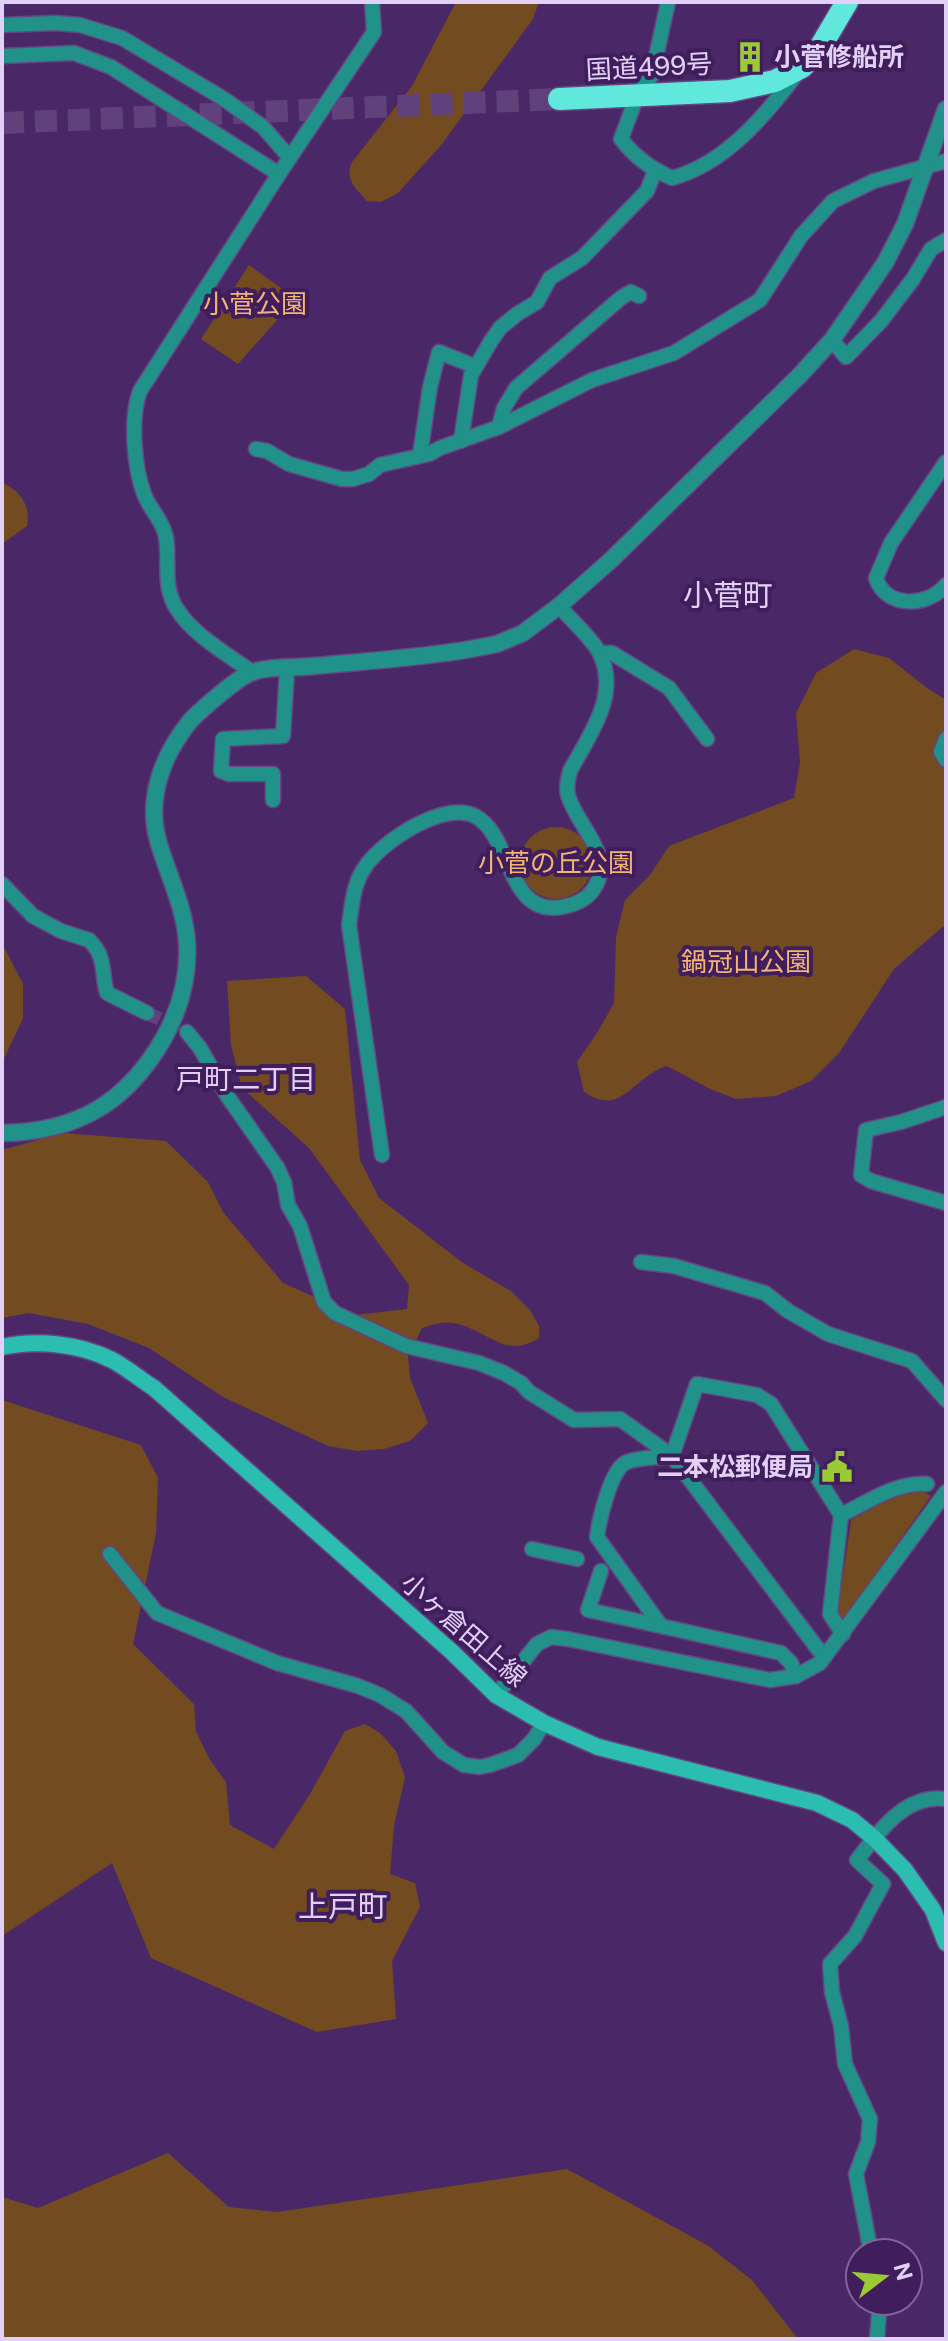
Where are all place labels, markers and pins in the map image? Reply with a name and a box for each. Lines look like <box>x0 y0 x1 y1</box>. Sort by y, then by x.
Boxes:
building icon: 小菅修船所 <box>733 40 767 74</box>
place label: 小菅修船所 <box>774 41 904 72</box>
public building icon: 二本松郵便局 <box>820 1450 854 1484</box>
place label: 二本松郵便局 <box>657 1451 813 1482</box>

